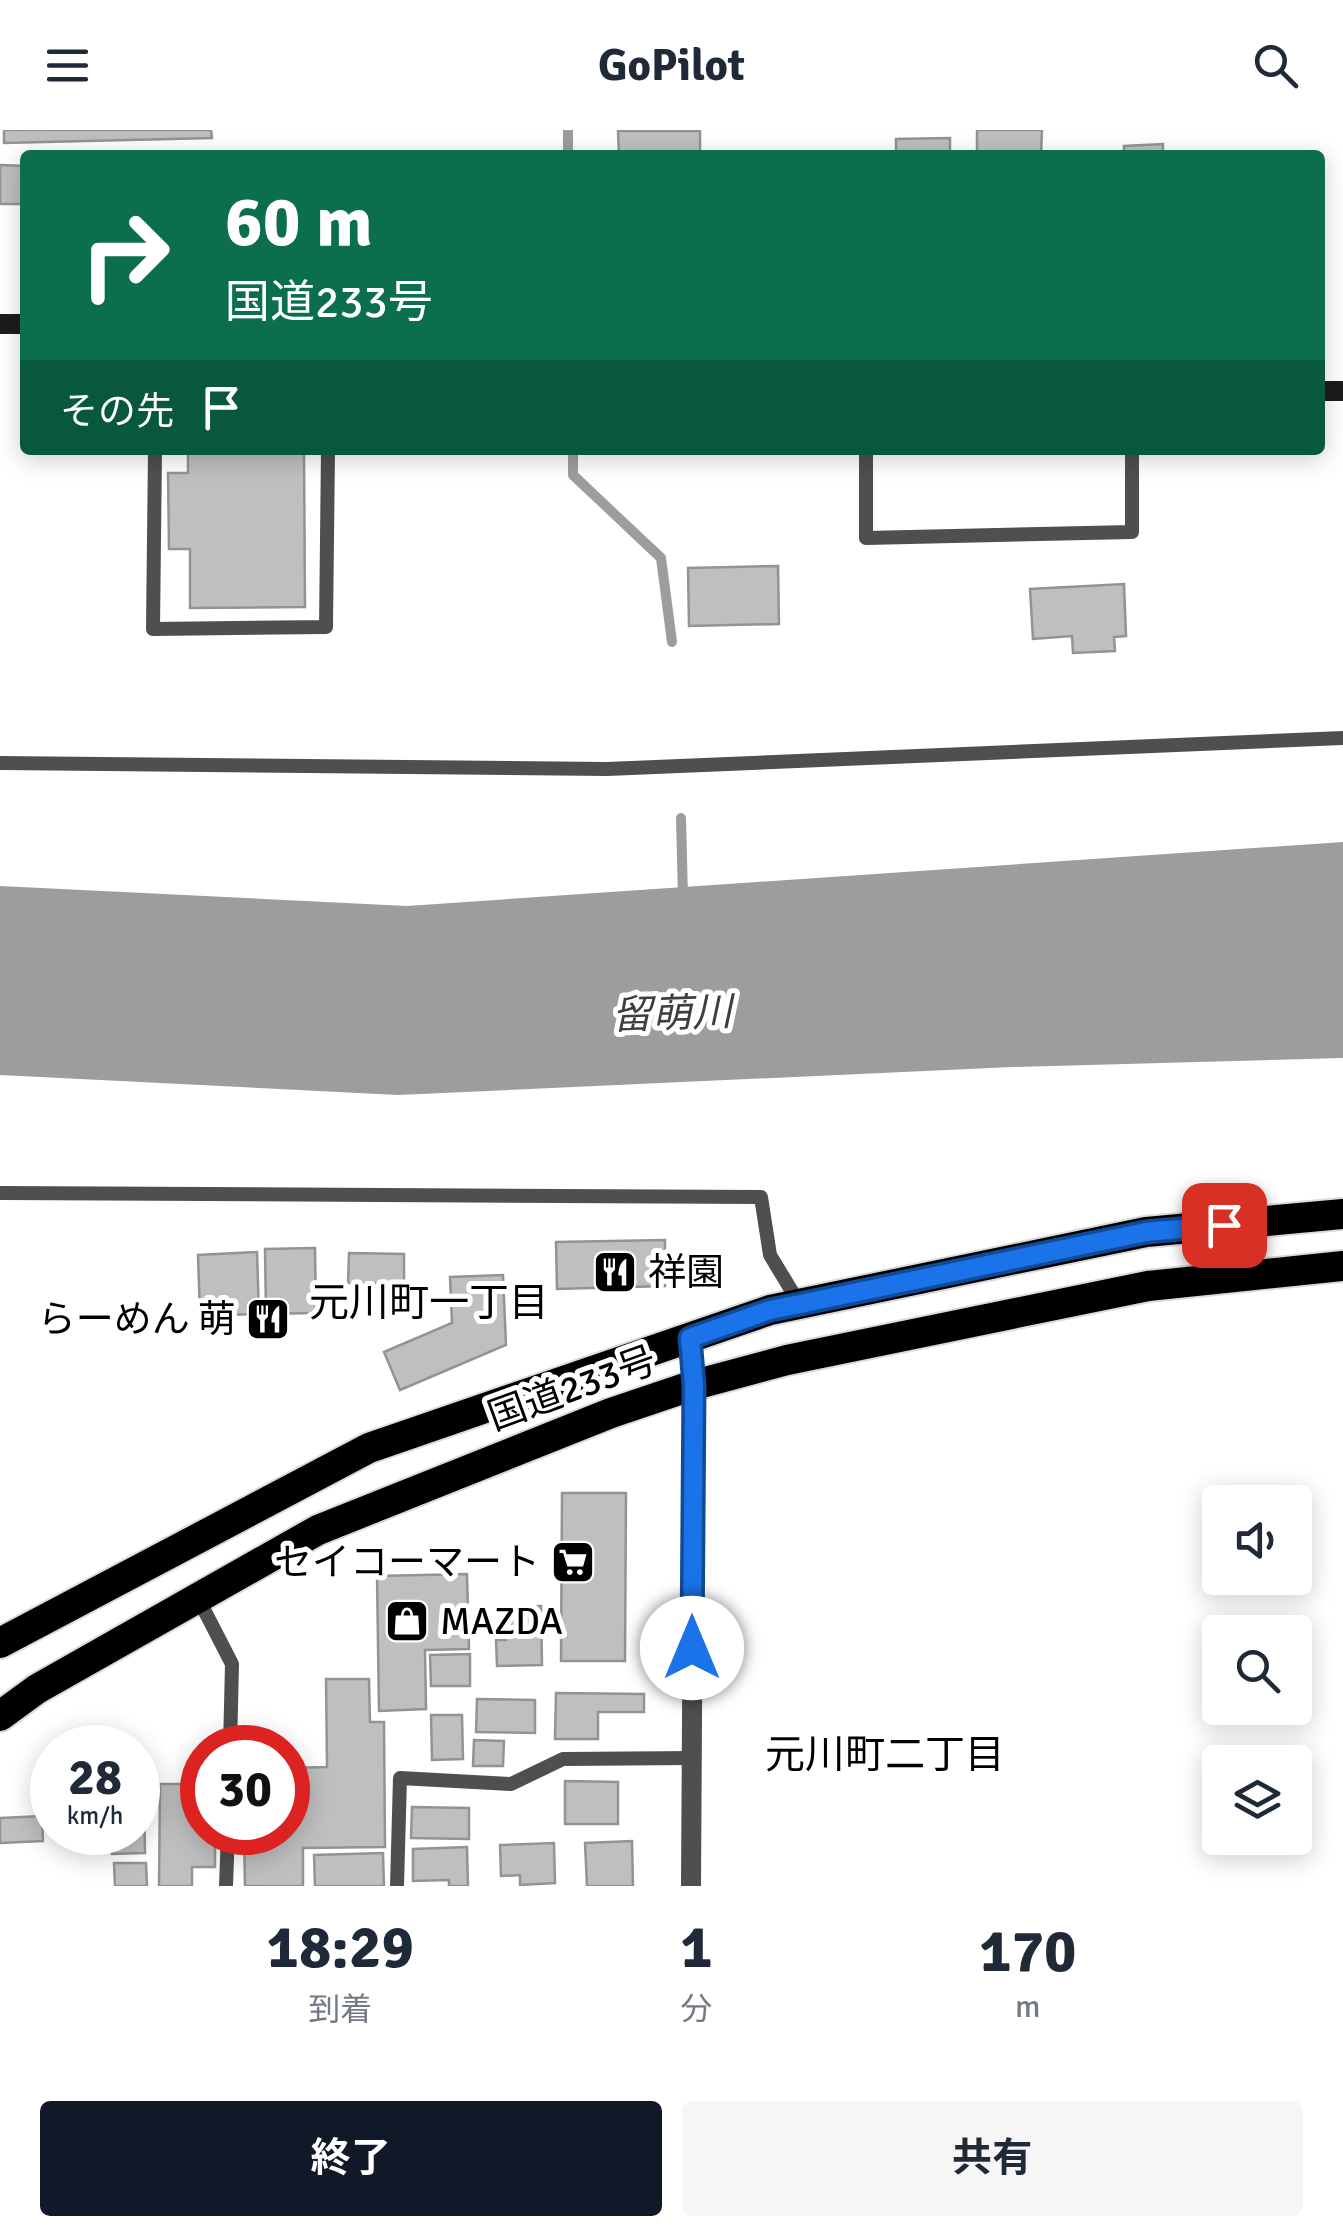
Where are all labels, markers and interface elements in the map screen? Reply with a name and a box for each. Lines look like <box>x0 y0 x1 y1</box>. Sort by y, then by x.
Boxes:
icon: menu <box>40 38 95 93</box>
text: GoPilot <box>598 38 745 93</box>
icon: search <box>1248 38 1303 93</box>
text: 60 m <box>225 179 373 265</box>
icon: right <box>60 190 190 320</box>
text: 国道233号 <box>225 275 433 330</box>
icon: arrive <box>194 380 249 435</box>
text: その先 <box>60 388 174 435</box>
water label: 留萌川 <box>611 987 737 1041</box>
pin <box>1182 1183 1267 1268</box>
icon: arrive <box>1197 1198 1252 1253</box>
restaurant icon: 祥園 <box>592 1249 638 1295</box>
place label: 祥園 <box>648 1249 724 1296</box>
district label: 元川町一丁目 <box>309 1278 549 1328</box>
place label: らーめん 萌 <box>38 1296 236 1343</box>
restaurant icon: らーめん 萌 <box>245 1296 291 1342</box>
street label: 国道233号 <box>482 1336 663 1441</box>
map controls <box>1202 1485 1312 1855</box>
button: sound <box>1202 1485 1312 1595</box>
place label: セイコーマート <box>274 1539 540 1586</box>
supermarket icon: セイコーマート <box>550 1539 596 1585</box>
position arrow <box>640 1596 744 1700</box>
shop icon: MAZDA <box>384 1598 430 1644</box>
place label: MAZDA <box>440 1598 563 1645</box>
button: search <box>1202 1615 1312 1725</box>
speed limit sign: 30 <box>180 1725 310 1855</box>
district label: 元川町二丁目 <box>765 1730 1005 1780</box>
button: layers <box>1202 1745 1312 1855</box>
text: 28 <box>68 1747 122 1809</box>
text: km/h <box>67 1800 123 1831</box>
text: 18:29 <box>267 1911 414 1985</box>
text: 1 <box>680 1911 713 1985</box>
text: 170 <box>979 1915 1076 1989</box>
text: m <box>1015 1987 1041 2026</box>
text: 到着 <box>308 1990 372 2029</box>
text: 分 <box>681 1990 713 2029</box>
button: 終了 <box>40 2101 662 2216</box>
button: 共有 <box>682 2101 1303 2216</box>

